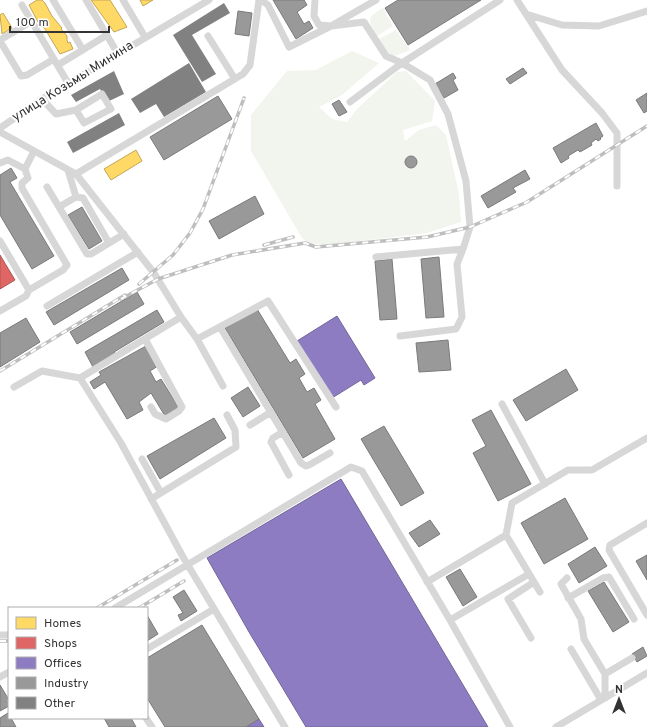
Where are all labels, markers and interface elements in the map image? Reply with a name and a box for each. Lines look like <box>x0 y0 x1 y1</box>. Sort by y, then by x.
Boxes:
scale bar <box>10 8 109 34</box>
text: 100 m <box>16 15 49 31</box>
street label: улица Козьмы Минина <box>9 38 137 126</box>
legend <box>8 607 148 719</box>
text: Homes <box>44 616 81 632</box>
text: Shops <box>44 636 77 652</box>
text: Offices <box>44 656 82 672</box>
text: Industry <box>44 676 89 692</box>
north arrow <box>599 679 639 719</box>
text: N <box>615 683 623 697</box>
text: Other <box>44 696 76 712</box>

